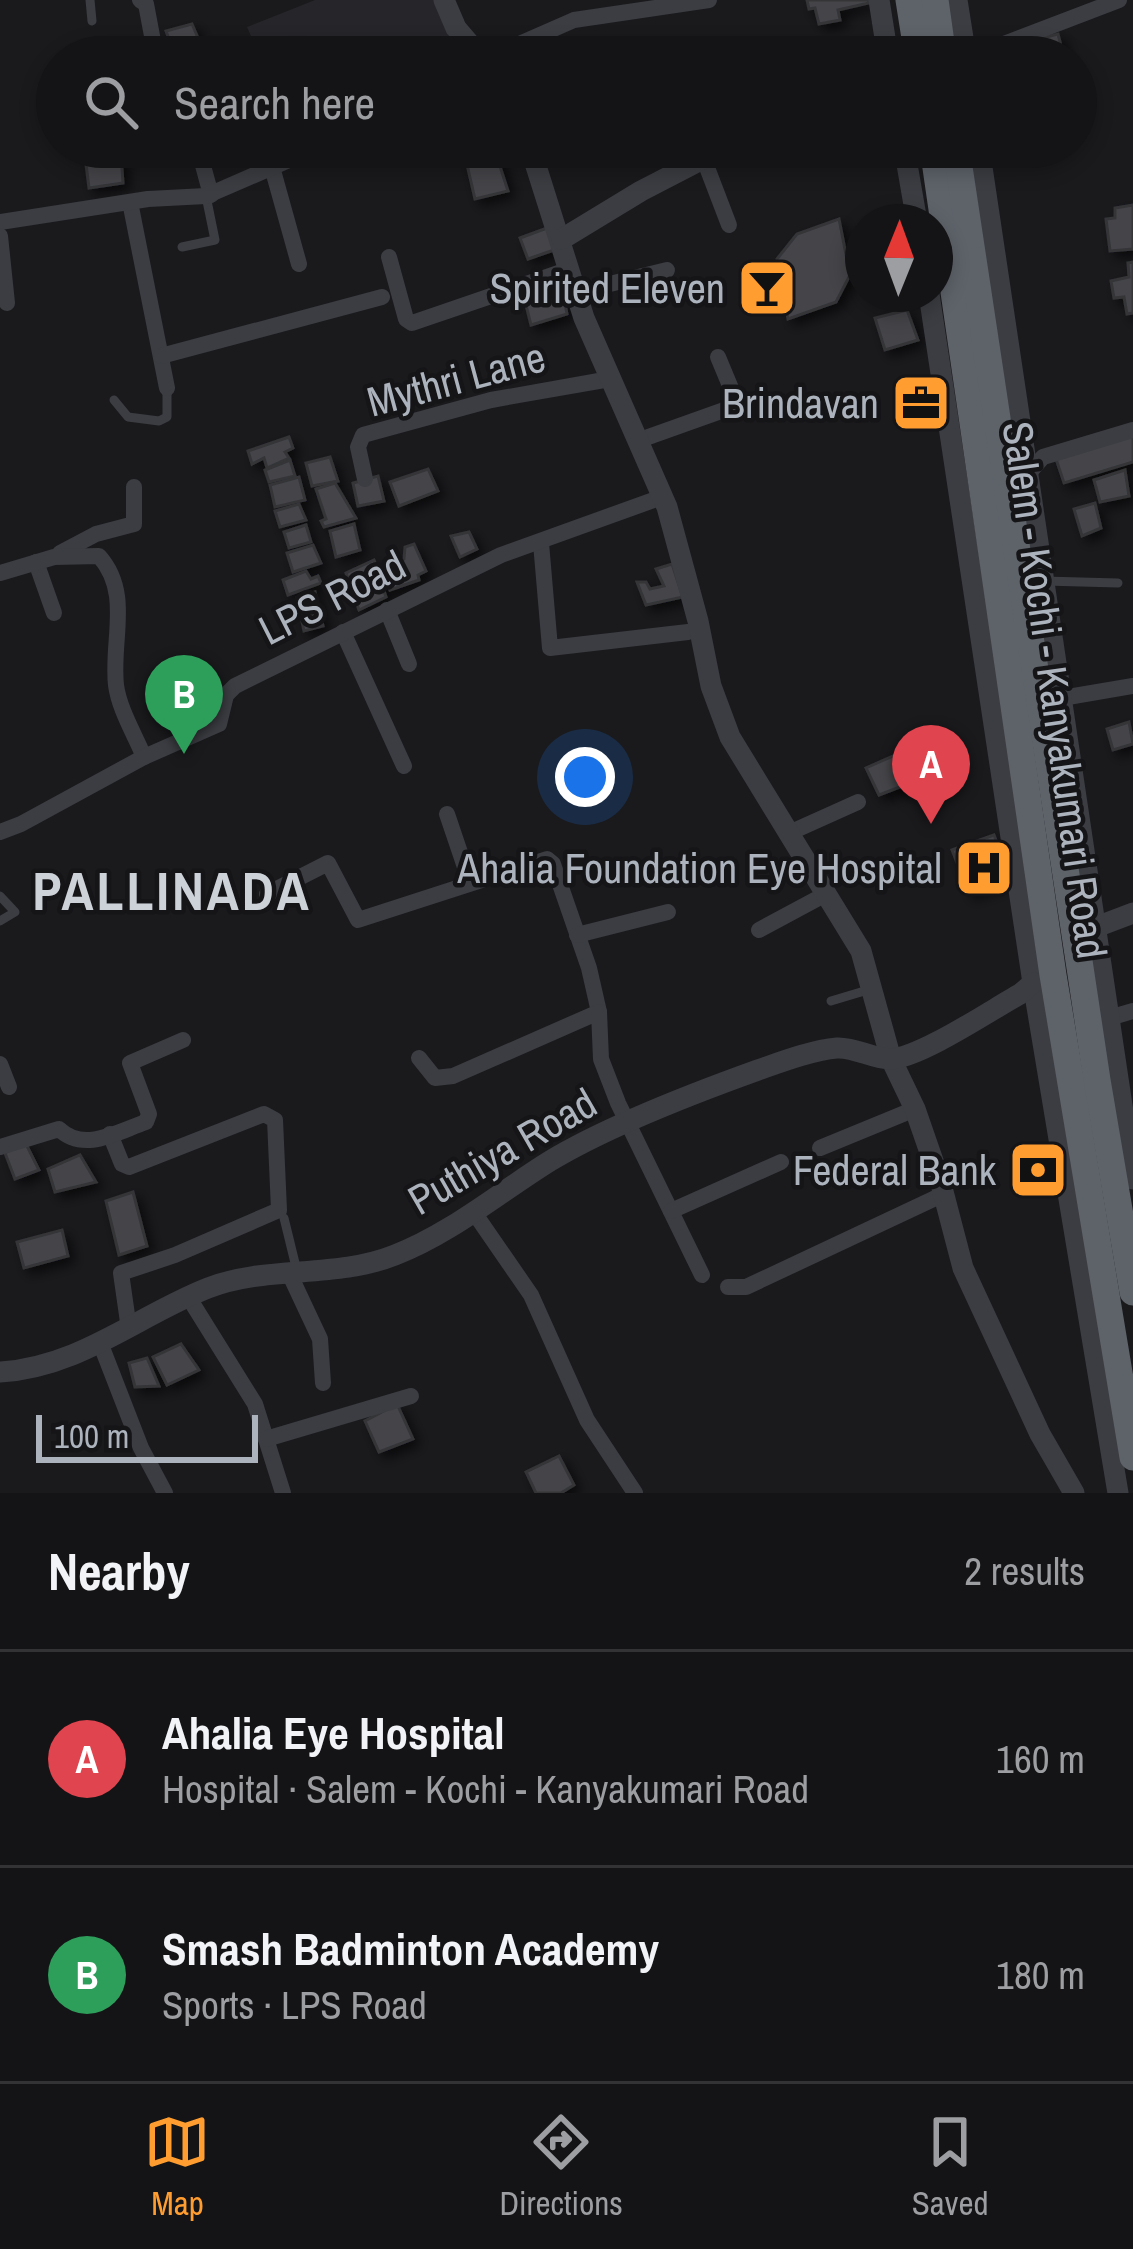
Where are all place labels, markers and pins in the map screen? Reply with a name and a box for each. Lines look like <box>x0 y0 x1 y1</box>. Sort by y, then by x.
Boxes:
bar icon: Spirited Eleven <box>736 257 798 319</box>
place label: Spirited Eleven <box>490 260 725 316</box>
office icon: Brindavan <box>890 372 952 434</box>
place label: Brindavan <box>722 375 879 431</box>
pin: B <box>145 655 223 754</box>
pin: A <box>892 725 970 824</box>
hospital icon: Ahalia Foundation Eye Hospital <box>953 837 1015 899</box>
place label: Ahalia Foundation Eye Hospital <box>456 840 942 896</box>
bank icon: Federal Bank <box>1007 1139 1069 1201</box>
place label: Federal Bank <box>793 1142 997 1198</box>

